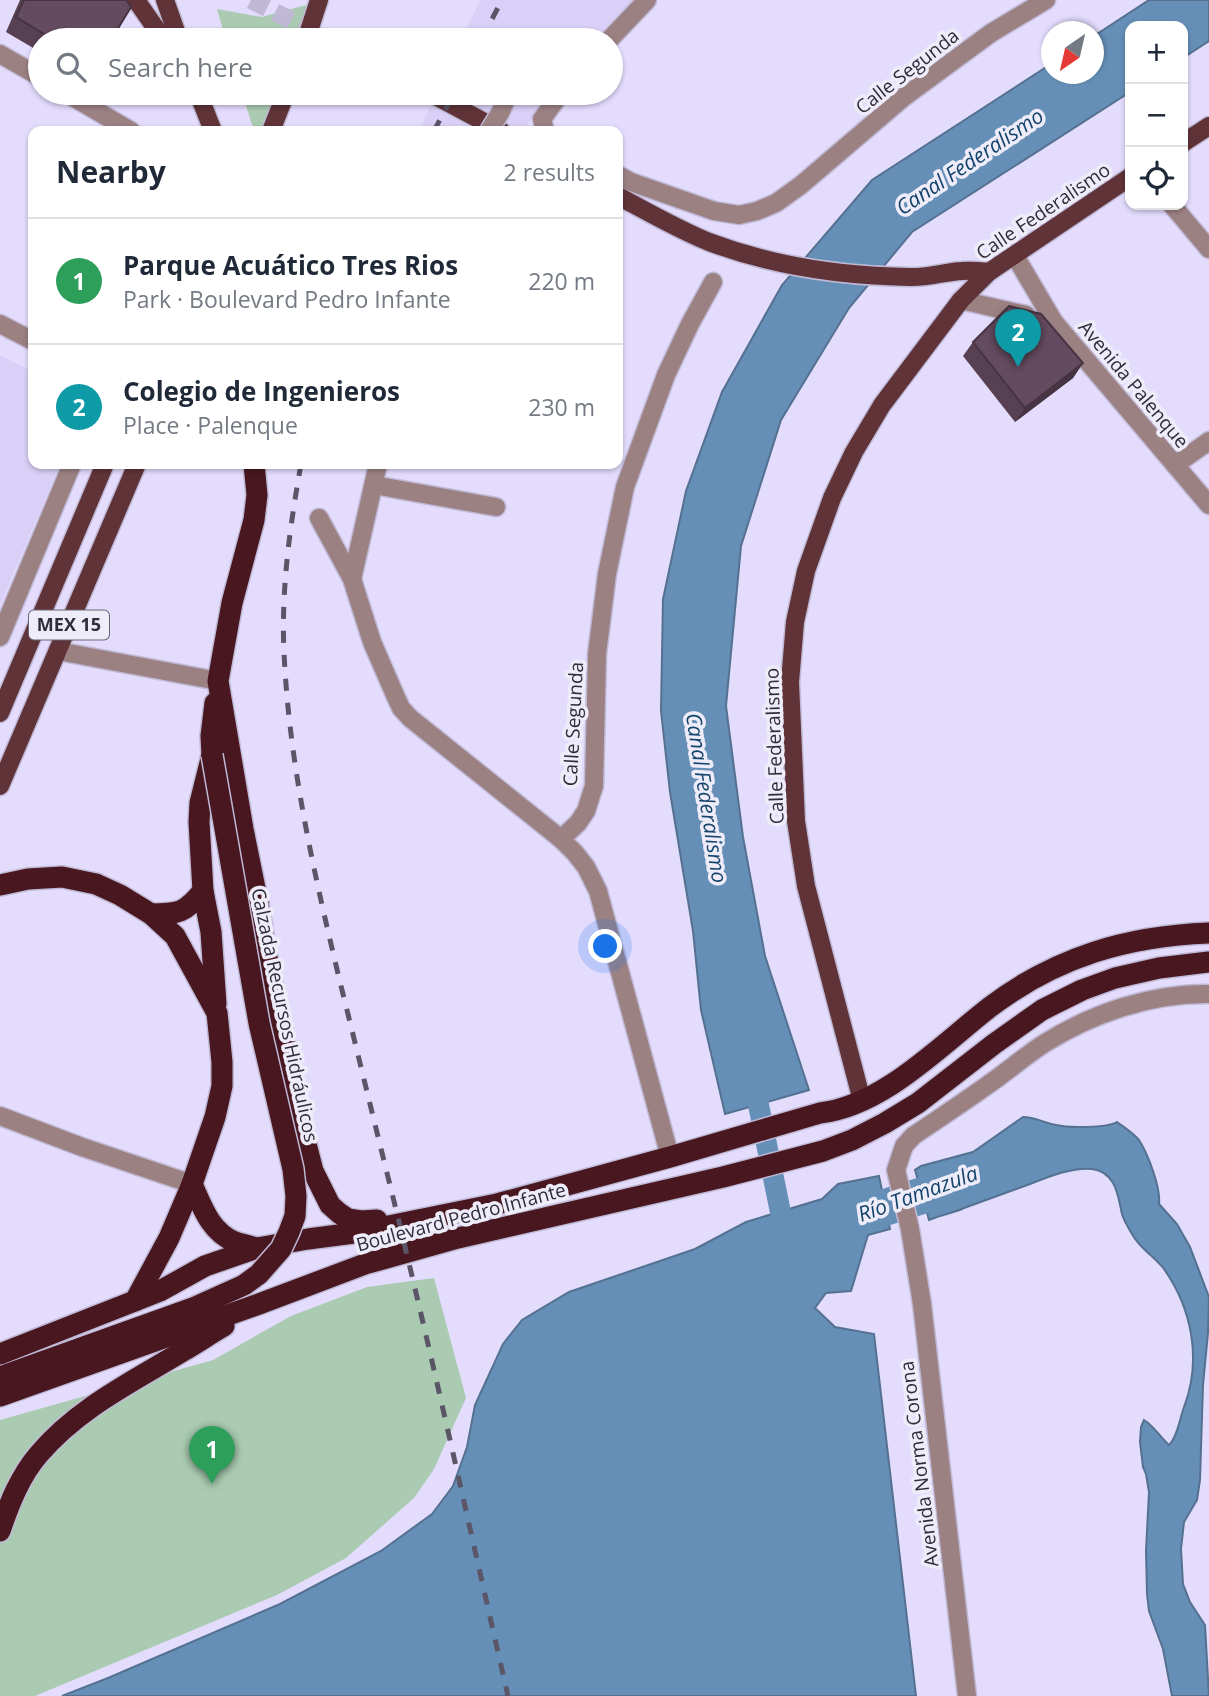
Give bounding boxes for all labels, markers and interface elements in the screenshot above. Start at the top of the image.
north arrow [1041,21,1104,84]
map controls [1125,21,1188,210]
button: + [1125,21,1188,84]
street label: Calle Segunda [850,22,964,120]
search box [28,28,623,105]
icon: search [52,48,90,86]
text: Search here [108,49,253,85]
button: − [1125,84,1188,147]
water label: Canal Federalismo [890,101,1049,221]
button: locate [1125,147,1188,210]
text: Nearby [56,151,166,192]
text: 2 results [504,156,595,188]
street label: Calle Federalismo [971,156,1115,266]
text: Parque Acuático Tres Rios [123,247,458,283]
text: 1 [72,265,86,297]
text: 220 m [528,265,595,297]
text: Park · Boulevard Pedro Infante [123,283,451,315]
pin: 2 [995,309,1041,367]
street label: Avenida Palenque [1073,315,1195,453]
text: Colegio de Ingenieros [123,373,400,409]
text: 2 [72,391,86,423]
text: 230 m [528,391,595,423]
text: Place · Palenque [123,409,298,441]
road number: MEX 15 [29,610,109,640]
street label: Calle Segunda [557,661,589,787]
street label: Calle Federalismo [758,667,790,825]
water label: Canal Federalismo [680,711,734,885]
street label: Calzada Recursos Hidráulicos [245,886,325,1144]
your location [588,929,622,963]
water label: Río Tamazula [854,1158,982,1228]
street label: Boulevard Pedro Infante [353,1176,569,1258]
street label: Avenida Norma Corona [893,1360,945,1568]
pin: 1 [189,1426,235,1484]

